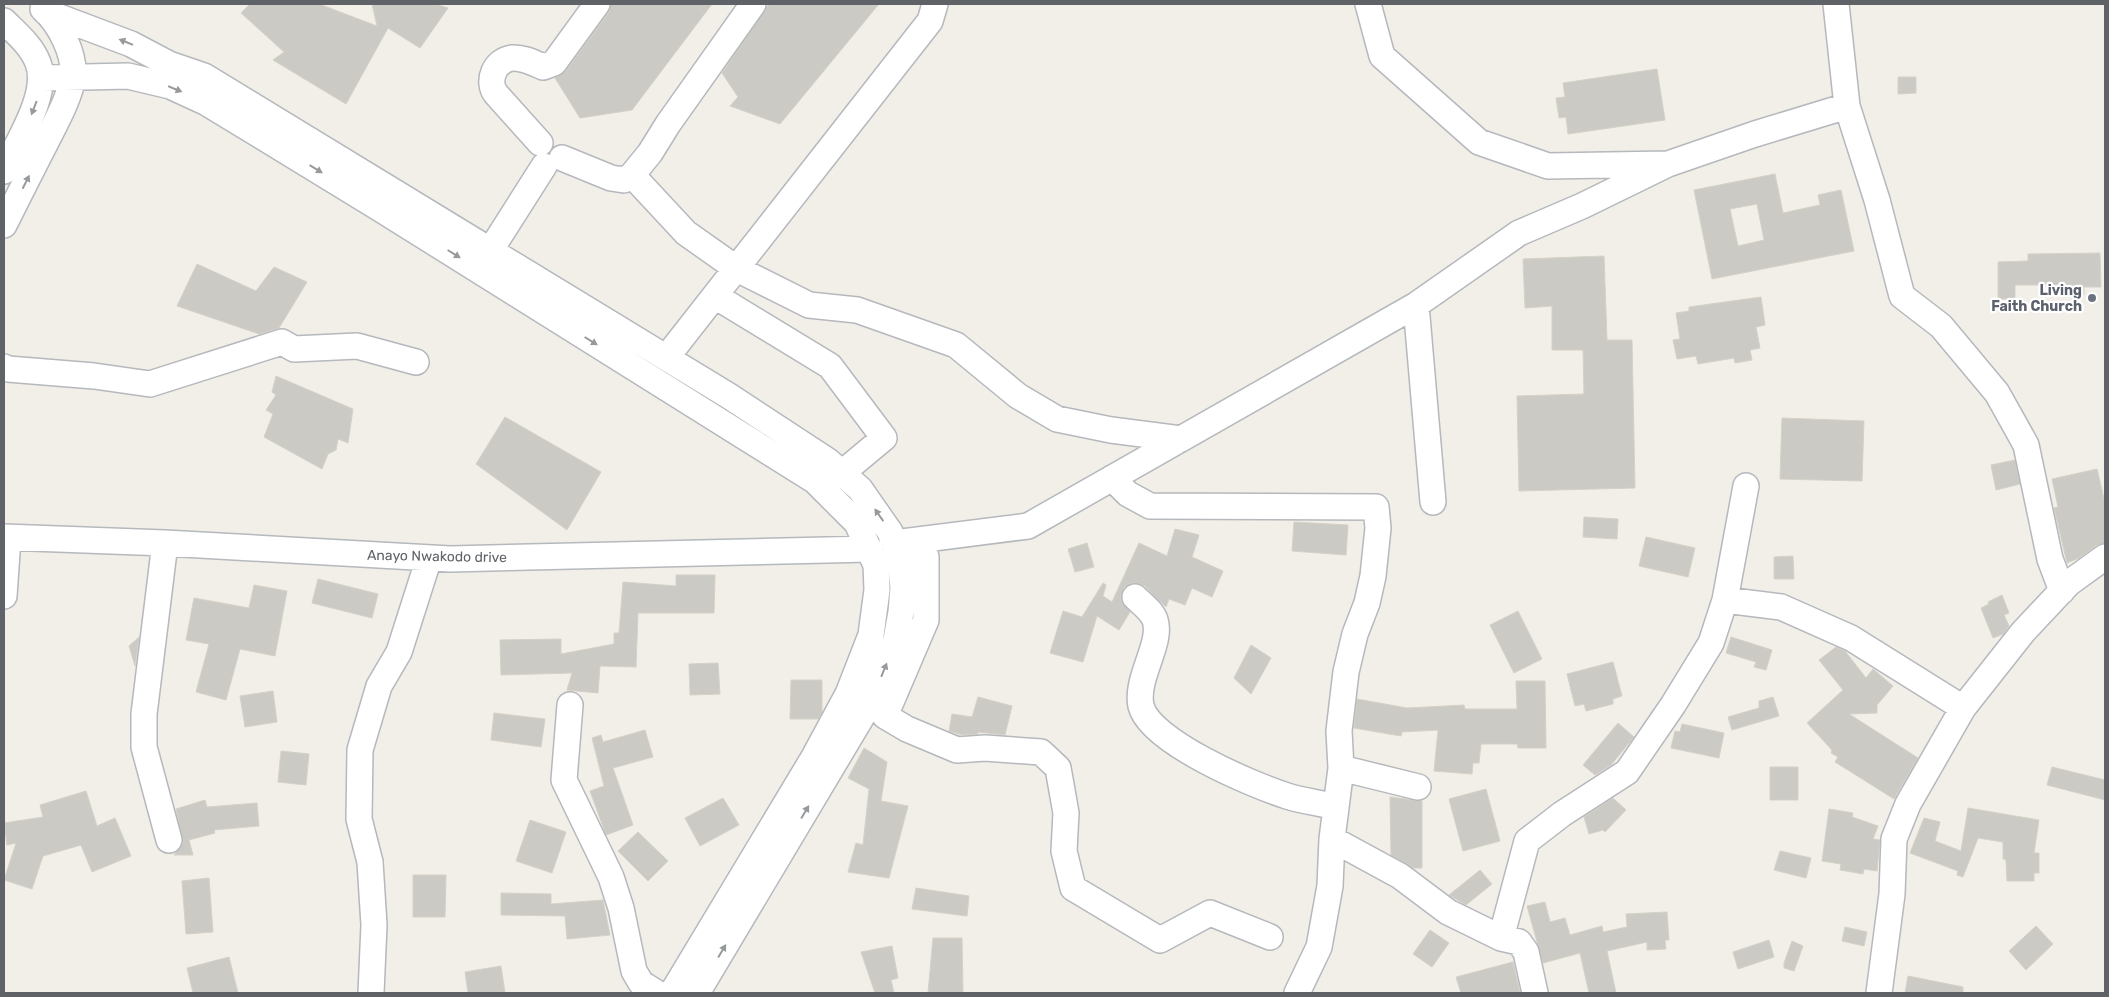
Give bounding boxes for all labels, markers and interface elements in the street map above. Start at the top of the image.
one-way arrow [118,38,133,45]
one-way arrow [168,85,182,93]
one-way arrow [29,101,37,115]
one-way arrow [309,164,322,173]
one-way arrow [22,175,30,189]
one-way arrow [447,250,460,259]
place label: Living Faith Church [1991,282,2082,315]
marker: Living Faith Church [2086,292,2098,304]
one-way arrow [585,336,598,345]
one-way arrow [874,509,884,522]
street label: Anayo Nwakodo drive [367,547,507,566]
one-way arrow [880,663,888,677]
one-way arrow [801,805,810,818]
one-way arrow [718,945,727,958]

